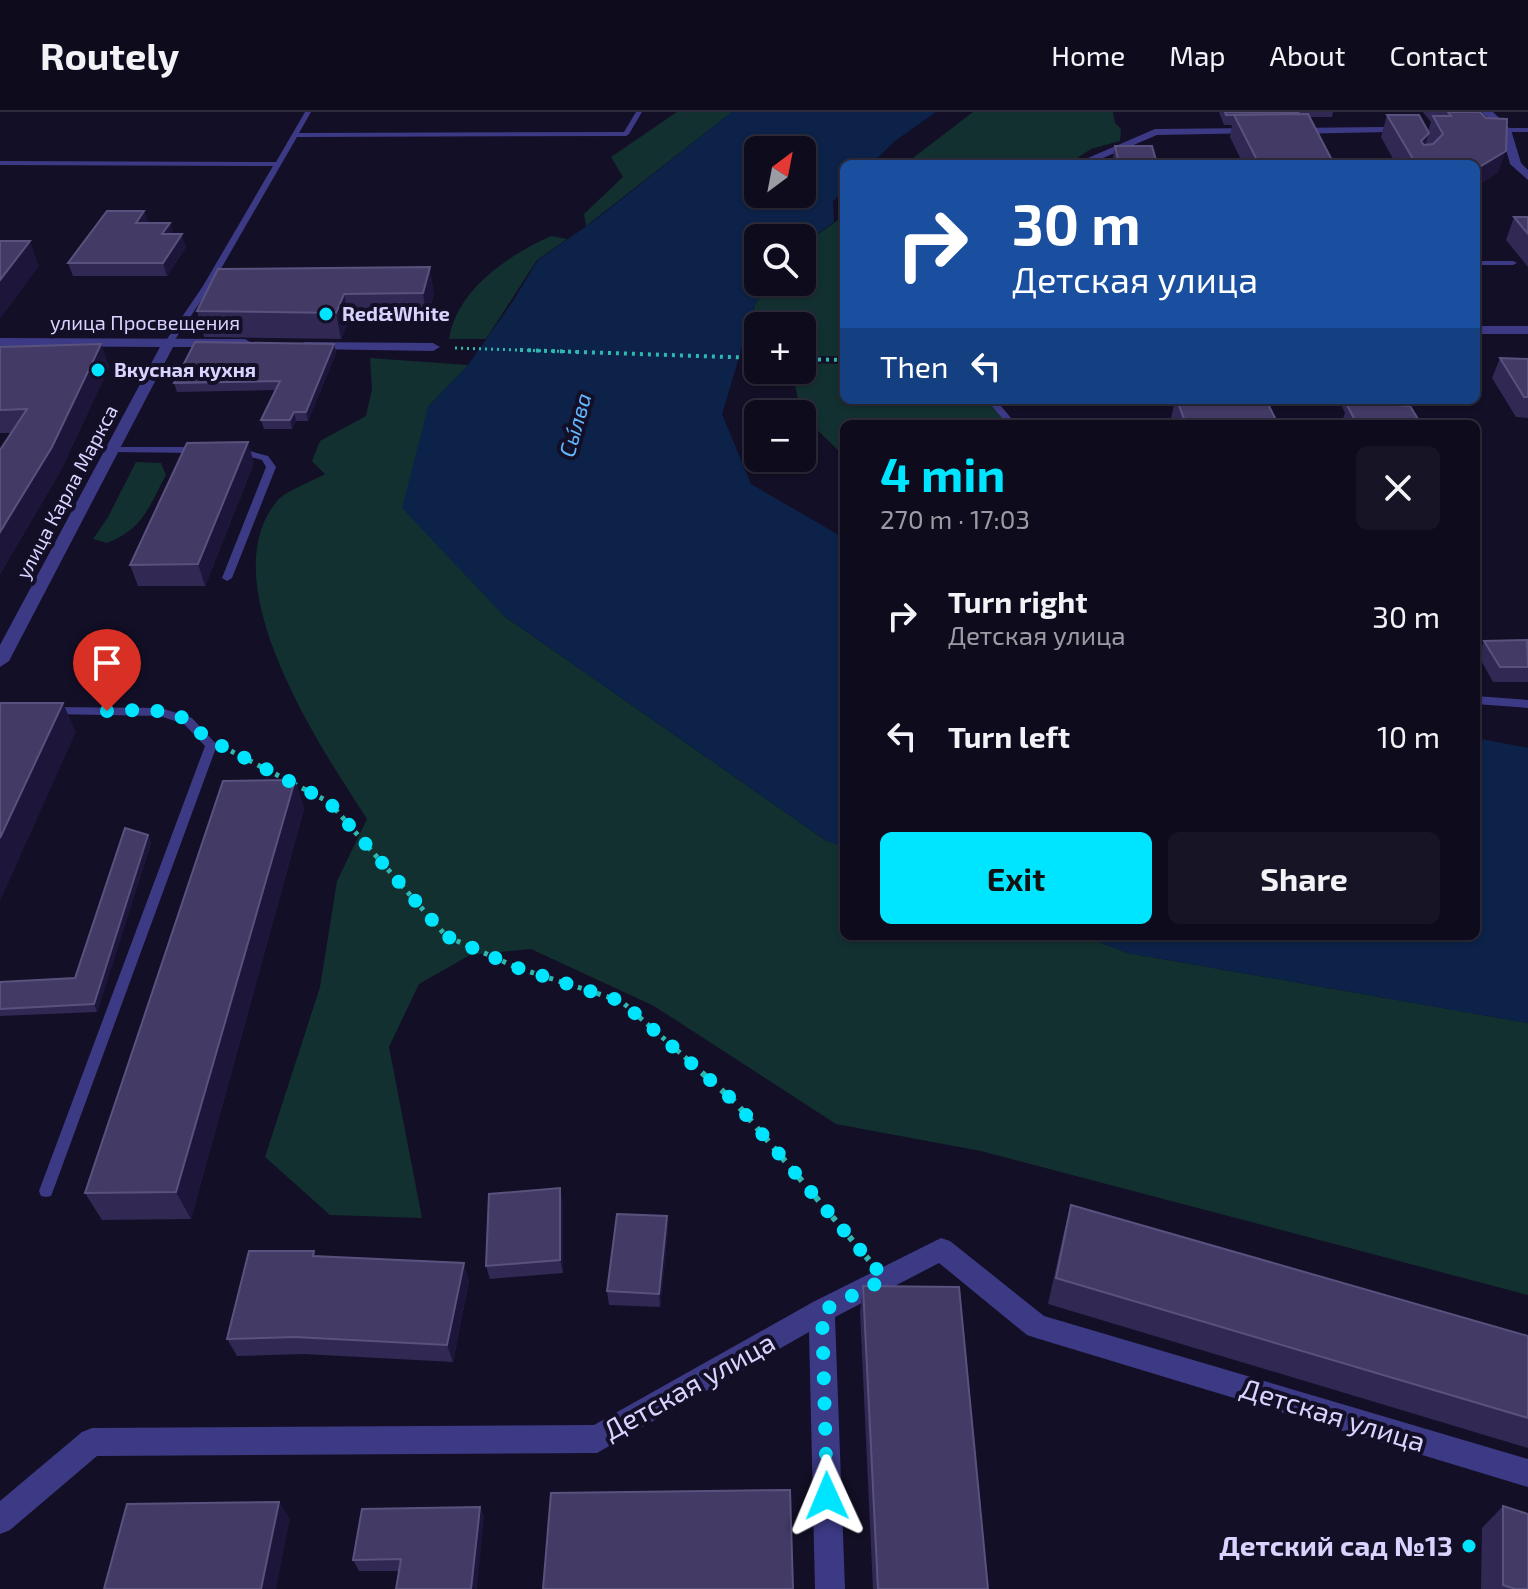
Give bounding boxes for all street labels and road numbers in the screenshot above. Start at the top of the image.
street label: улица Просвещения [50,310,240,335]
street label: улица Карла Маркса [10,400,123,583]
street label: Детская улица [597,1324,780,1446]
street label: Детская улица [1237,1370,1430,1458]

